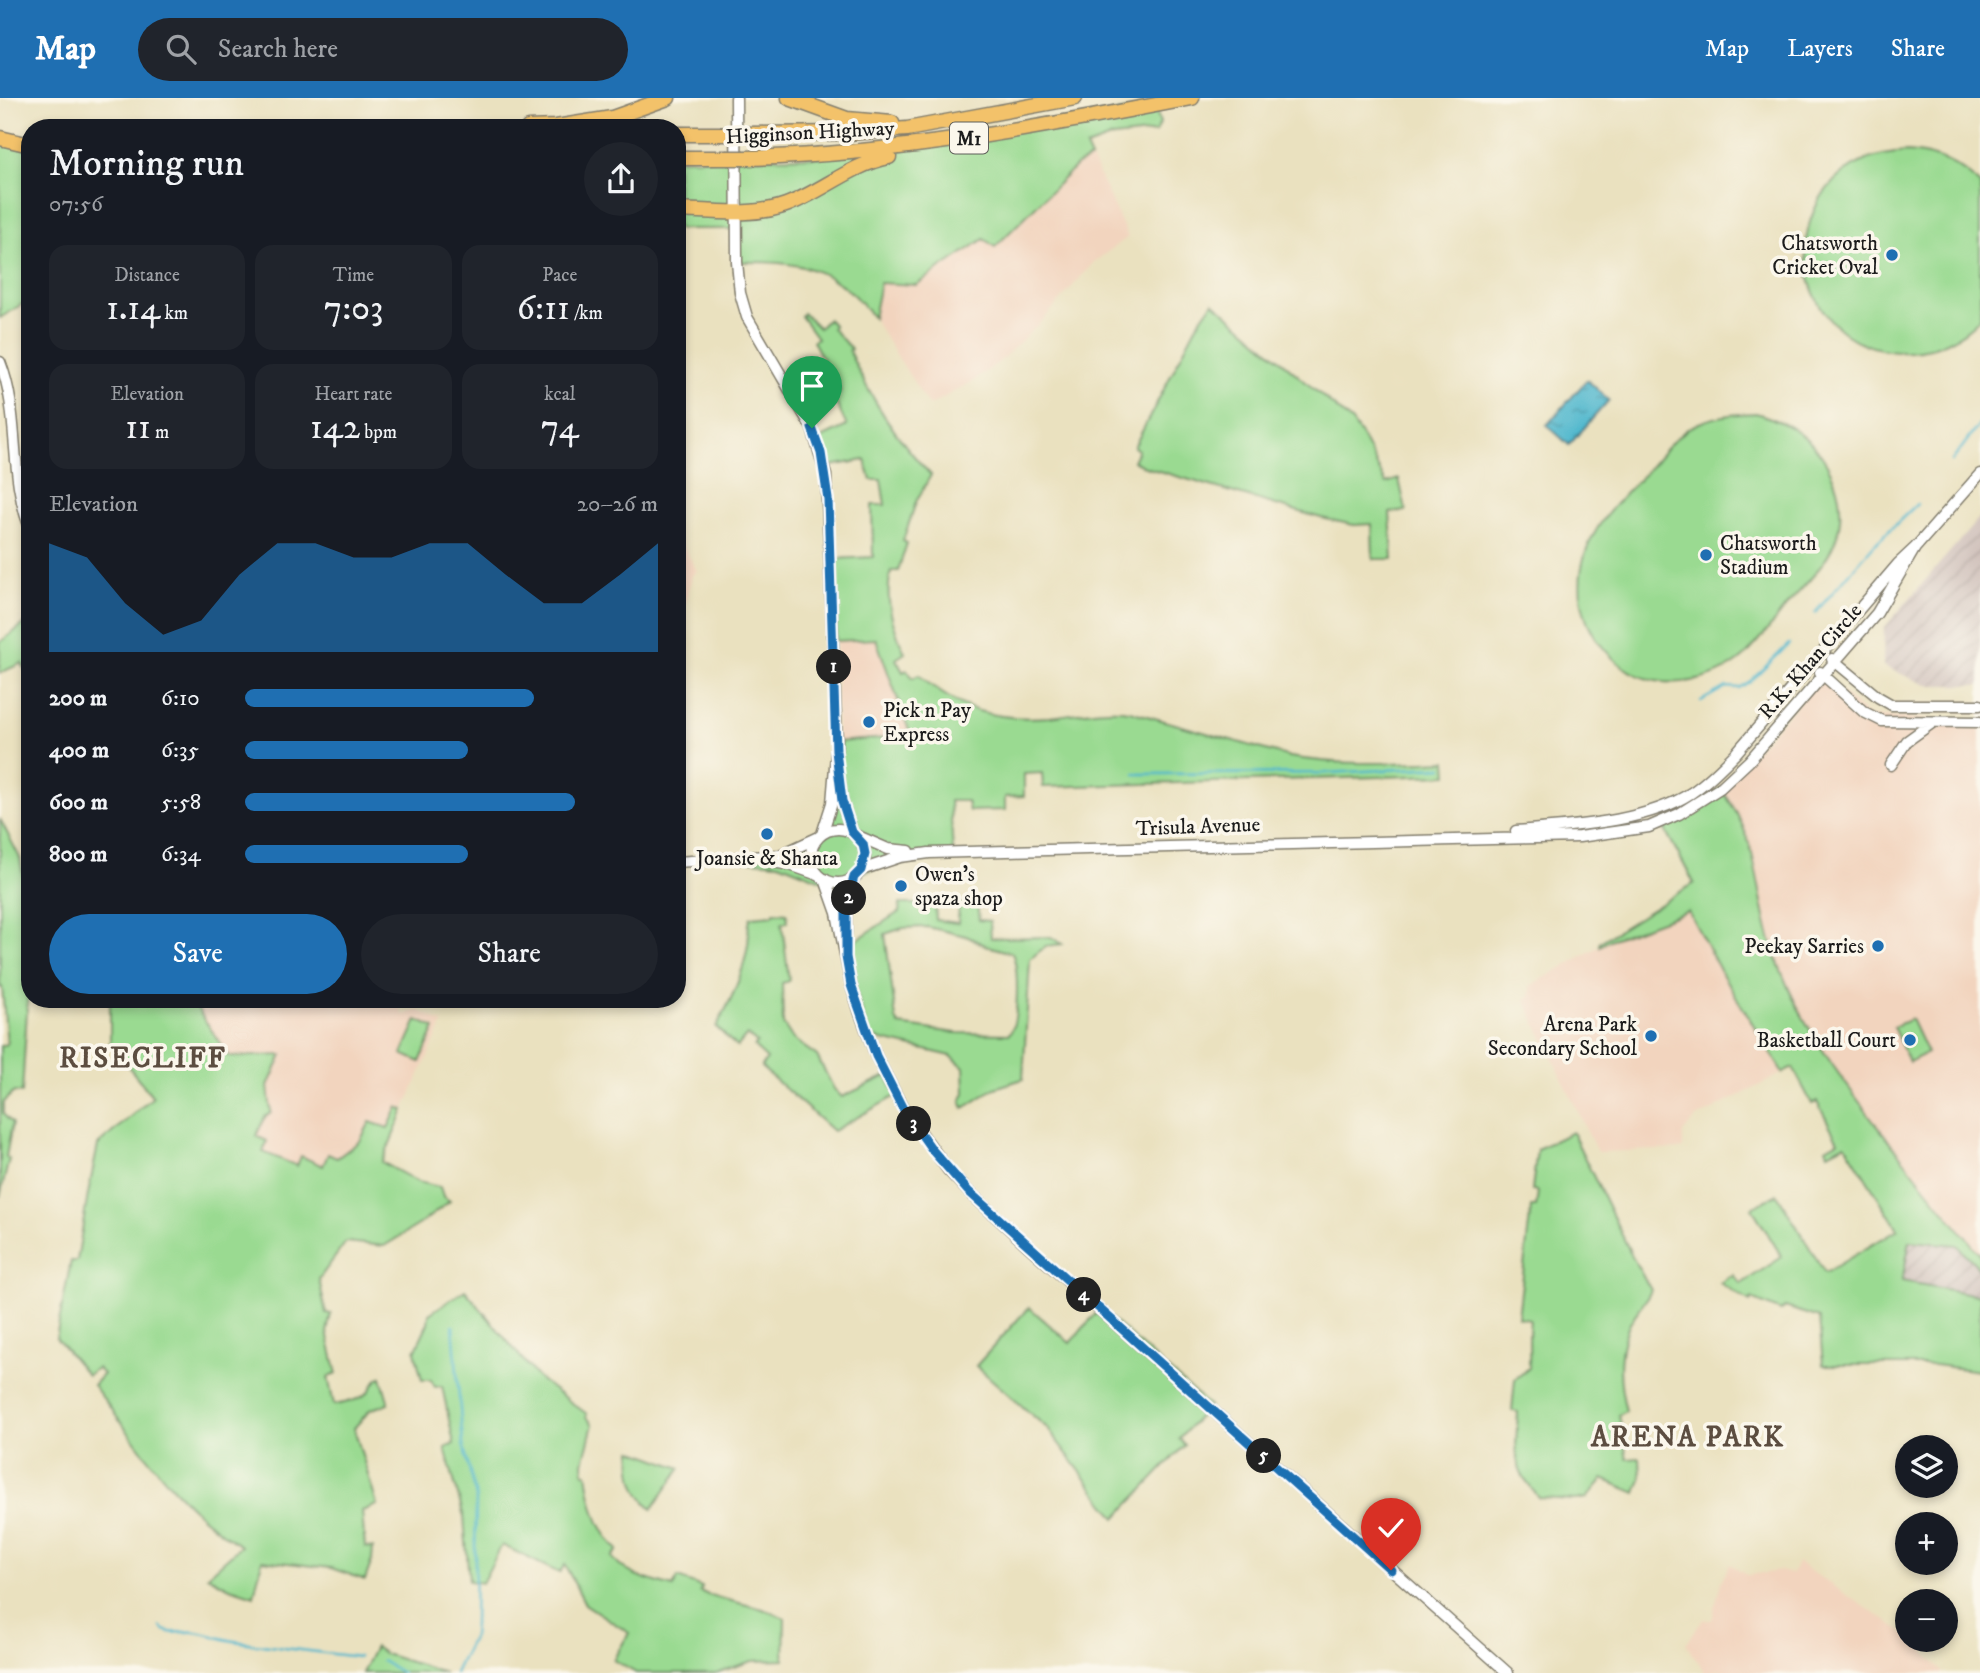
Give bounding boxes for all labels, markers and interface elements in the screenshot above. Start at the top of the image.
search box [138,18,628,81]
text: Map [35,29,96,70]
icon: search [162,30,200,68]
text: Search here [218,33,338,66]
text: Map [1705,34,1749,64]
text: Layers [1787,34,1853,64]
text: Share [1891,34,1945,64]
street label: Higginson Highway [725,116,896,150]
road number: M1 [950,122,988,154]
text: Morning run [49,140,244,188]
button: share [584,142,658,216]
text: 07:56 [49,190,103,219]
place label: Chatsworth Cricket Oval [1772,231,1879,281]
marker: Chatsworth Cricket Oval [1884,247,1900,263]
text: Distance [114,264,180,287]
text: Time [333,264,374,287]
text: Pace [542,264,577,287]
text: 1.14 [106,287,160,331]
text: 7:03 [324,287,383,331]
text: 6:11 [517,287,570,331]
text: km [160,302,188,325]
text: /km [570,302,603,325]
pin [782,356,842,428]
icon: arrive [793,367,831,405]
text: Elevation [110,383,184,406]
text: Heart rate [315,383,392,406]
text: kcal [544,383,575,406]
text: 11 [125,406,151,450]
text: 142 [310,406,360,450]
text: 74 [541,406,579,450]
text: m [151,421,169,444]
text: bpm [360,421,397,444]
text: Elevation [49,490,138,519]
text: 20–26 m [577,490,658,519]
place label: Chatsworth Stadium [1720,531,1817,581]
marker: Chatsworth Stadium [1698,547,1714,563]
street label: R.K. Khan Circle [1754,598,1868,725]
pin: 1 [816,650,852,684]
text: 1 [830,655,837,678]
text: 200 m [49,684,107,713]
text: 6:10 [161,684,200,713]
place label: Pick n Pay Express [883,698,972,748]
marker: Pick n Pay Express [861,714,877,730]
text: 400 m [49,736,109,765]
text: 6:35 [161,736,199,765]
text: 600 m [49,788,108,817]
text: 5:58 [161,788,201,817]
street label: Trisula Avenue [1135,812,1261,842]
marker: Joansie & Shanta [759,826,775,842]
text: 800 m [49,840,107,869]
text: 6:34 [161,840,201,869]
place label: Joansie & Shanta [694,846,838,872]
place label: Owen's spaza shop [915,862,1003,912]
marker: Owen's spaza shop [893,878,909,894]
pin: 2 [832,880,866,916]
text: 2 [844,886,853,909]
button: Save [49,914,347,994]
button: Share [361,914,658,994]
place label: Peekay Sarries [1744,934,1864,960]
marker: Peekay Sarries [1870,938,1886,954]
place label: Arena Park Secondary School [1488,1012,1638,1062]
marker: Arena Park Secondary School [1643,1028,1659,1044]
place label: Basketball Court [1756,1028,1896,1054]
marker: Basketball Court [1902,1032,1918,1048]
district label: RISECLIFF [59,1041,227,1076]
pin: 3 [897,1107,932,1142]
text: 3 [910,1112,917,1135]
pin: 4 [1066,1278,1102,1312]
text: 4 [1078,1283,1089,1306]
district label: ARENA PARK [1590,1420,1785,1455]
map controls [1895,1435,1958,1652]
button: layers [1895,1435,1958,1498]
pin: 5 [1246,1438,1282,1474]
text: 5 [1259,1444,1268,1467]
pin [1361,1498,1421,1570]
icon: check [1372,1509,1410,1547]
button: + [1895,1512,1958,1575]
button: − [1895,1589,1958,1652]

